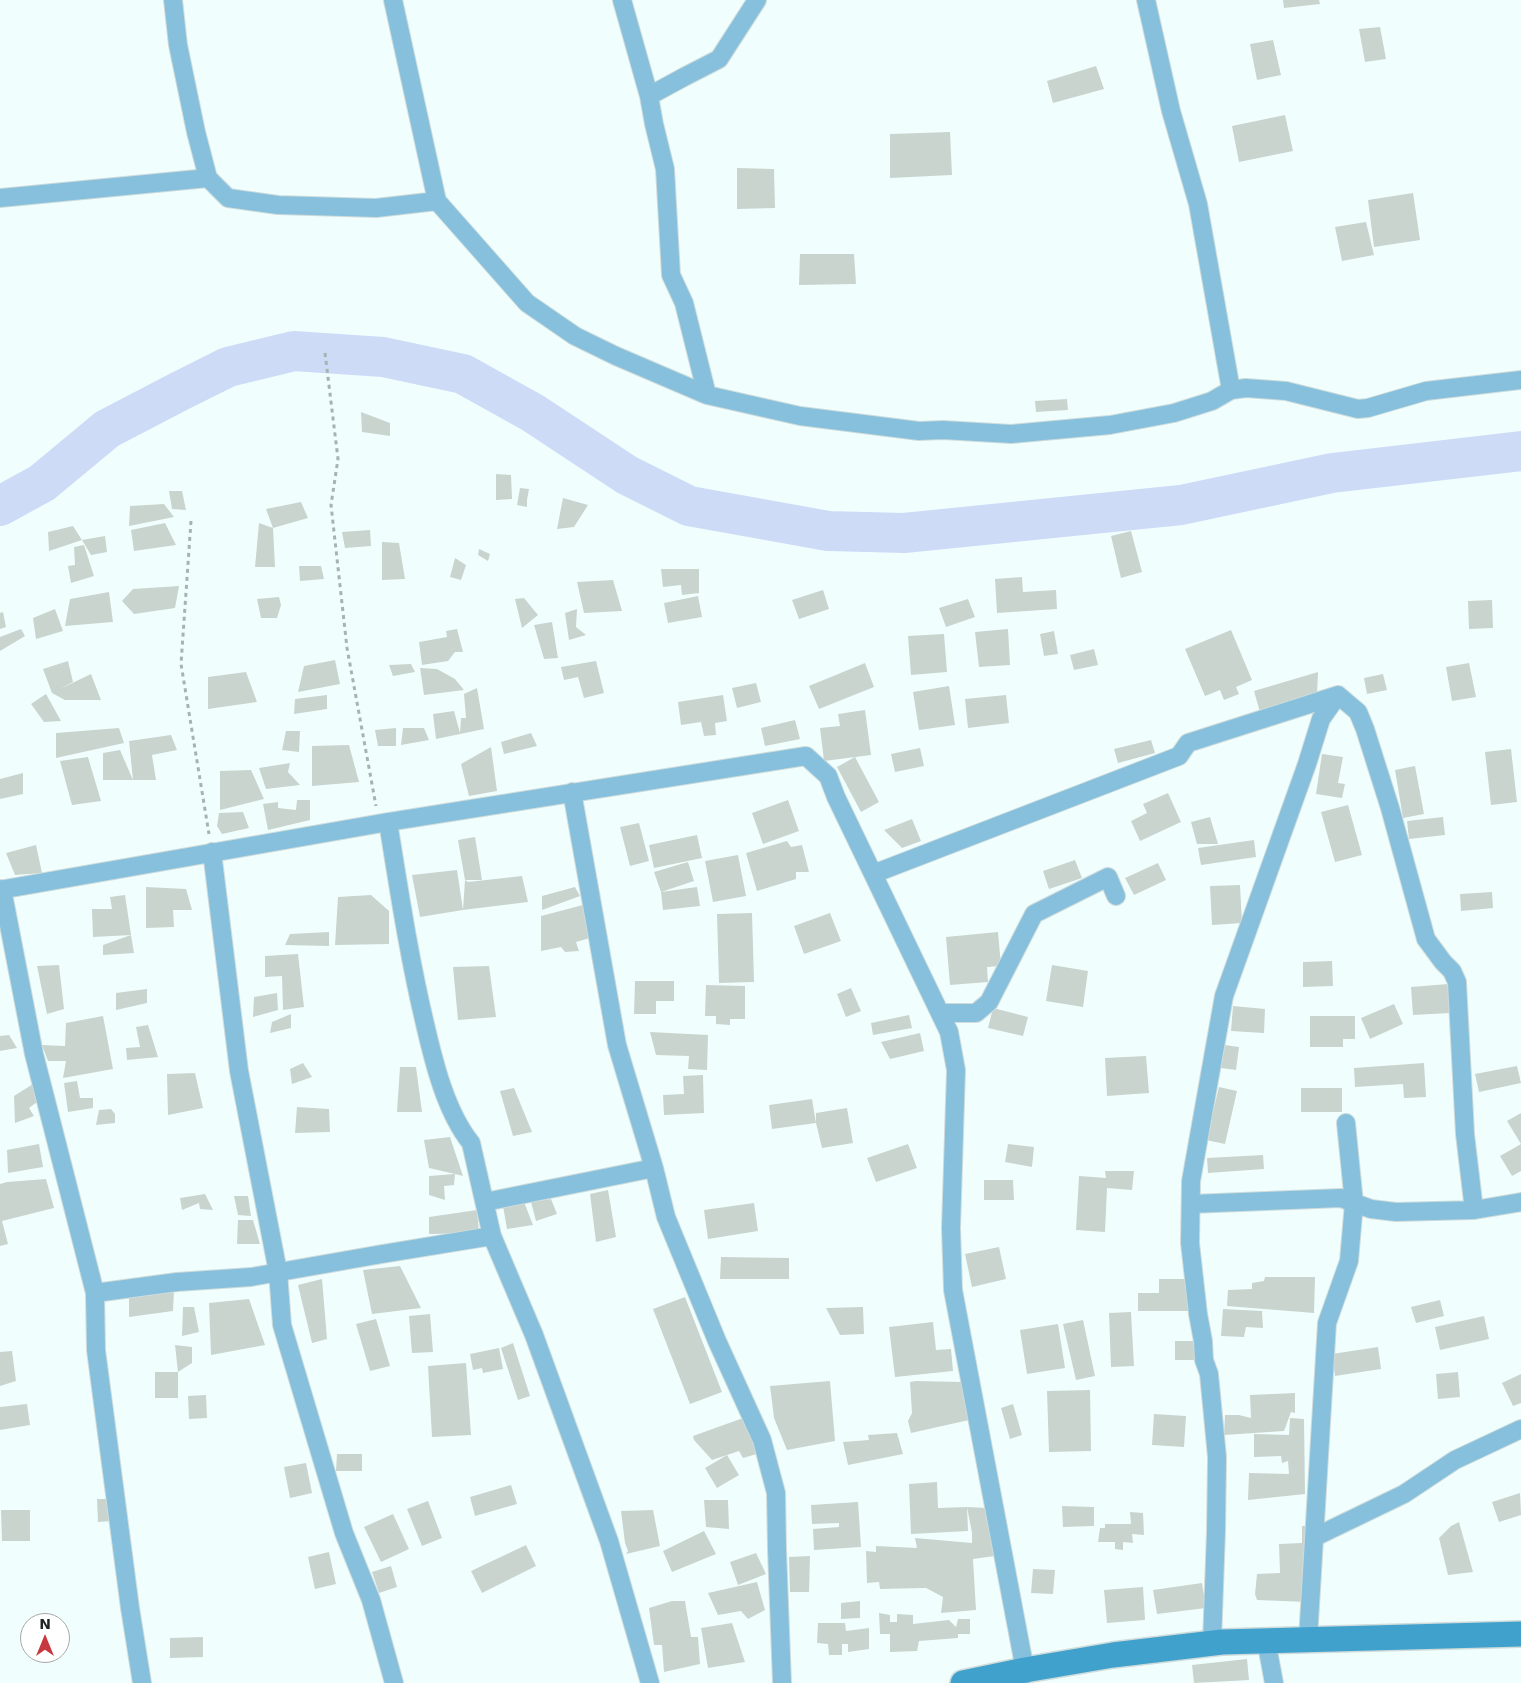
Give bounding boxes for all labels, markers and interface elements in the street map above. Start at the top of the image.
north arrow [20,1613,70,1663]
text: N [39,1616,51,1632]

